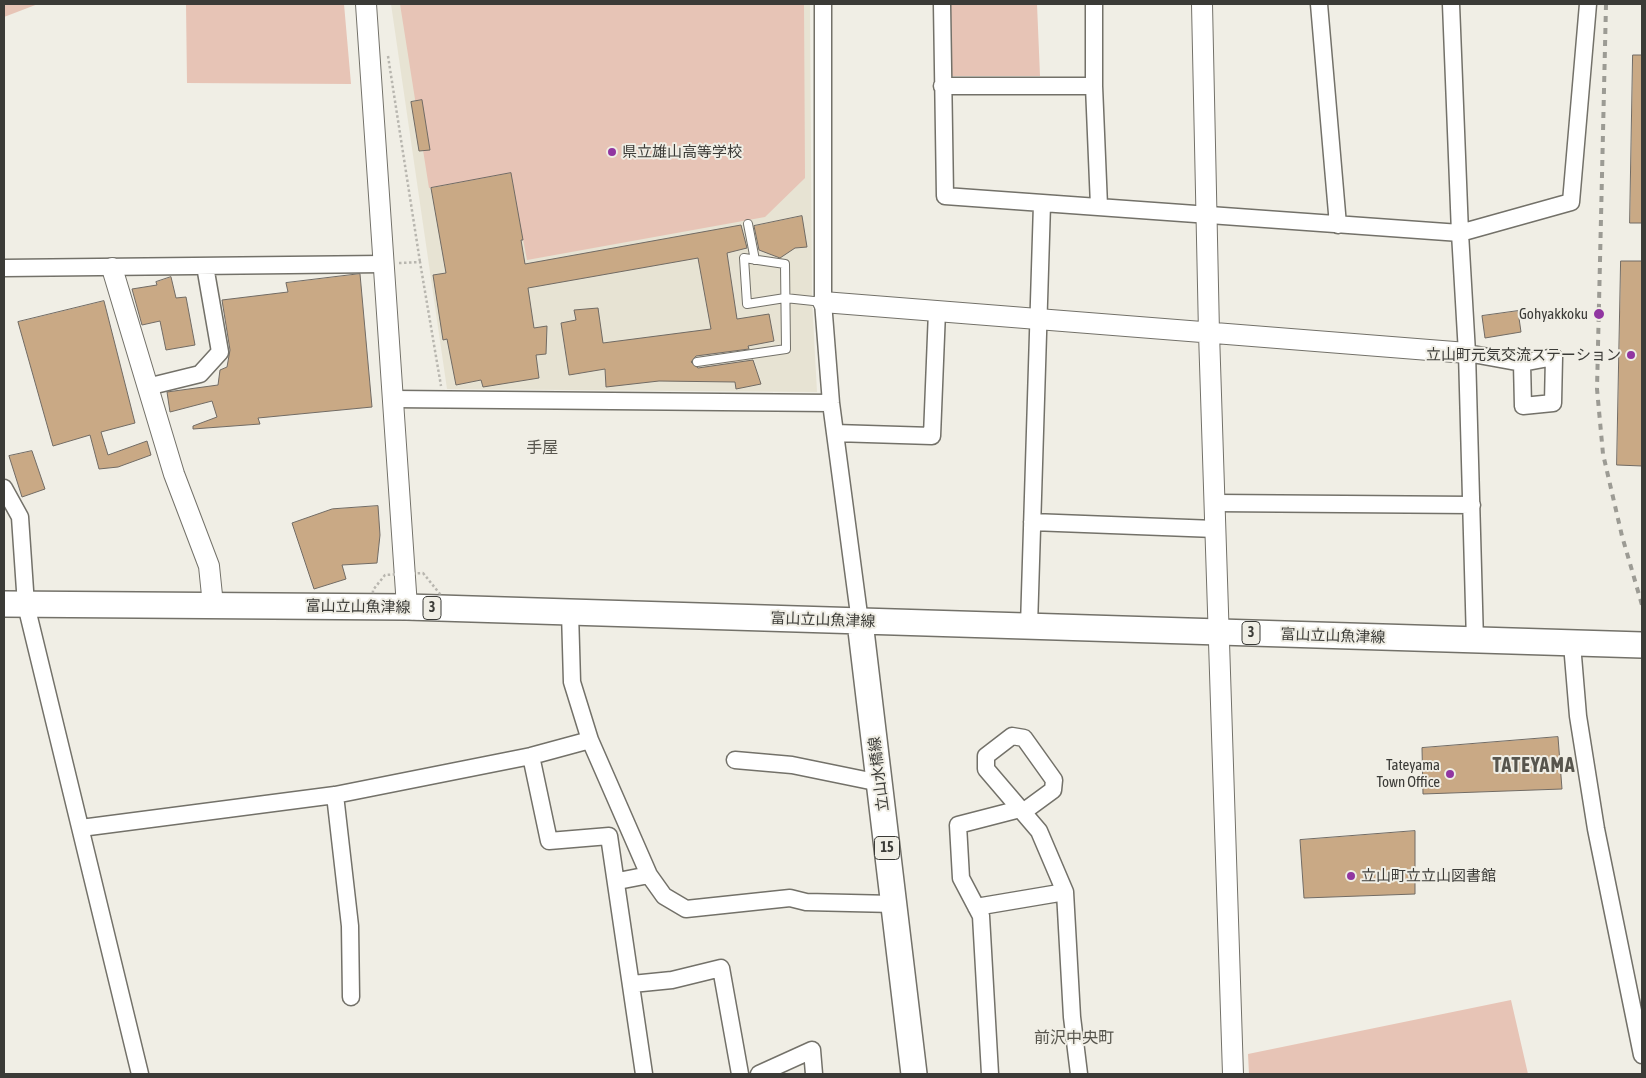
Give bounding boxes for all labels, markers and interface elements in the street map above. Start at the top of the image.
place label: 県立雄山高等学校 [622,143,742,161]
marker: 県立雄山高等学校 [606,146,618,158]
place label: Gohyakkoku [1519,305,1588,323]
marker: Gohyakkoku [1592,307,1606,321]
place label: 立山町元気交流ステーション [1426,346,1621,364]
marker: 立山町元気交流ステーション [1625,349,1637,361]
district label: 手屋 [526,438,558,458]
road number: 3 [423,596,441,620]
street label: 富山立山魚津線 [305,597,411,617]
street label: 富山立山魚津線 [770,609,876,631]
road number: 3 [1242,622,1260,644]
street label: 富山立山魚津線 [1280,625,1386,647]
street label: 立山水橋線 [865,736,893,812]
district label: TATEYAMA [1491,754,1577,778]
place label: Tateyama Town Office [1376,756,1440,791]
marker: Tateyama Town Office [1444,768,1456,780]
road number: 15 [874,836,900,860]
place label: 立山町立立山図書館 [1361,867,1496,885]
marker: 立山町立立山図書館 [1345,870,1357,882]
district label: 前沢中央町 [1034,1028,1114,1048]

